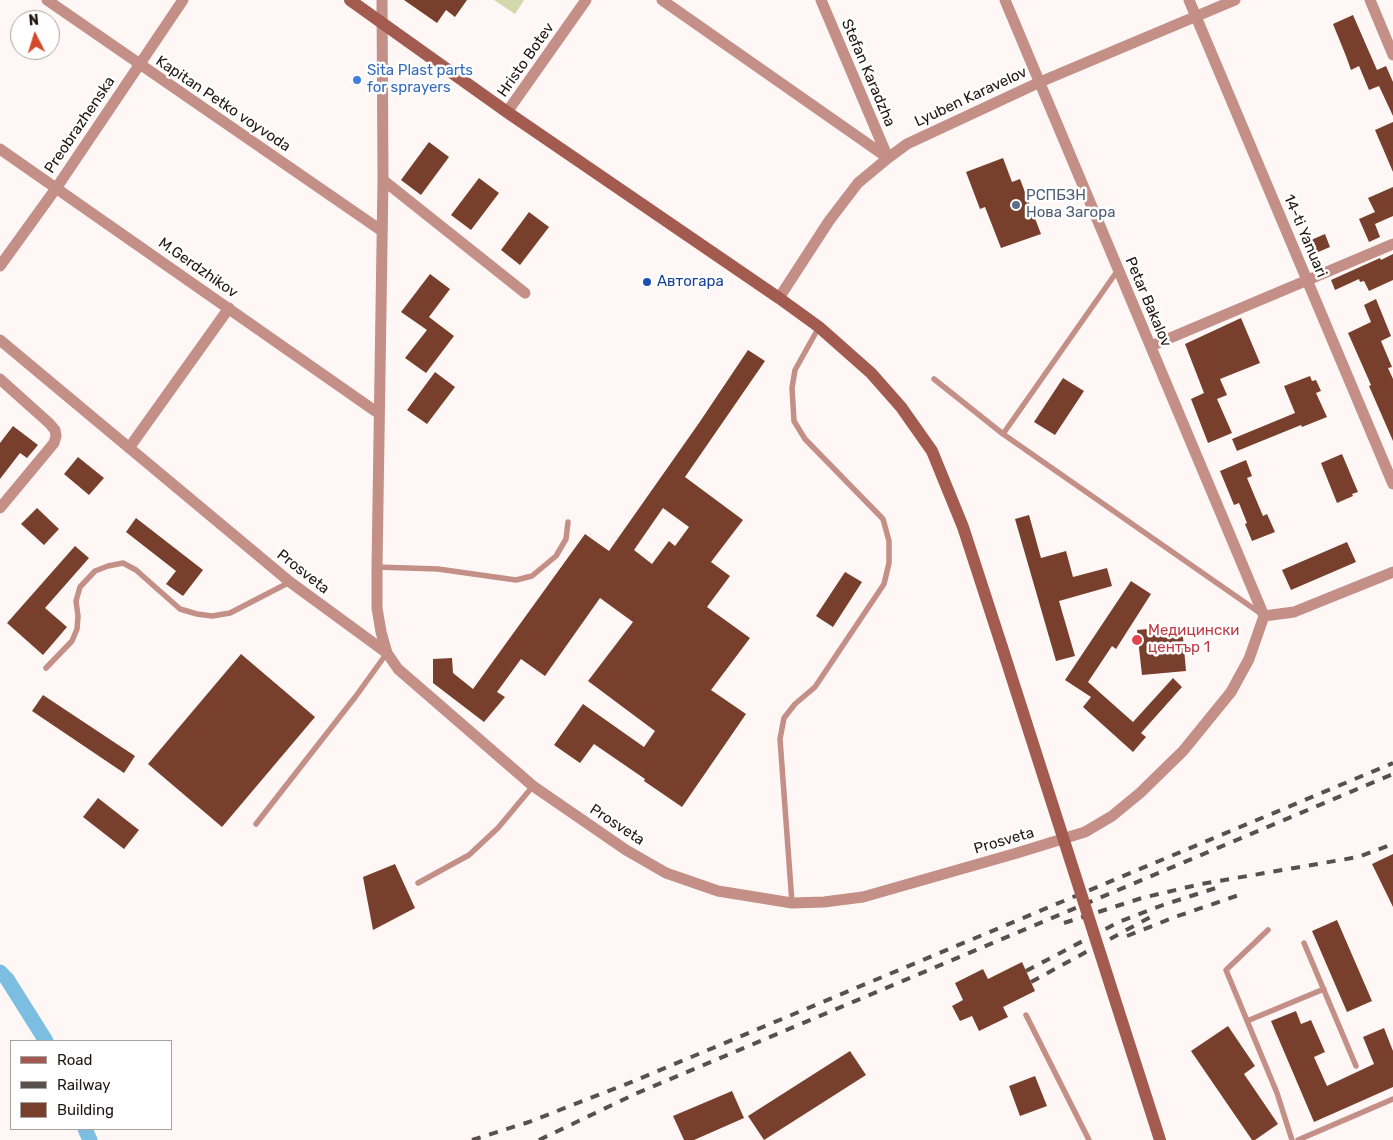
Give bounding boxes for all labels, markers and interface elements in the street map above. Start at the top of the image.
north arrow [10,10,60,60]
text: N [28,12,39,29]
street label: Stefan Karadzha [837,16,899,130]
street label: Hristo Botev [494,19,558,101]
street label: Kapitan Petko voyvoda [152,52,294,156]
place label: Sita Plast parts for sprayers [367,62,473,97]
street label: Lyuben Karavelov [912,63,1030,131]
street label: Preobrazhenska [41,73,119,177]
marker: Sita Plast parts for sprayers [351,74,363,86]
place label: РСПБЗН Нова Загора [1026,187,1115,222]
street label: 14-ti Yanuari [1279,192,1331,280]
marker: РСПБЗН Нова Загора [1010,199,1022,211]
street label: M.Gerdzhikov [155,234,241,302]
street label: Petar Bakalov [1121,254,1175,350]
place label: Автогара [657,273,724,291]
marker: Автогара [641,276,653,288]
street label: Prosveta [273,546,333,598]
place label: Медицински център 1 [1148,622,1239,657]
marker: Медицински център 1 [1130,633,1144,647]
street label: Prosveta [586,801,648,849]
street label: Prosveta [972,824,1036,858]
legend [10,1040,172,1130]
text: Road [57,1051,93,1069]
text: Railway [57,1076,111,1094]
text: Building [57,1101,114,1119]

